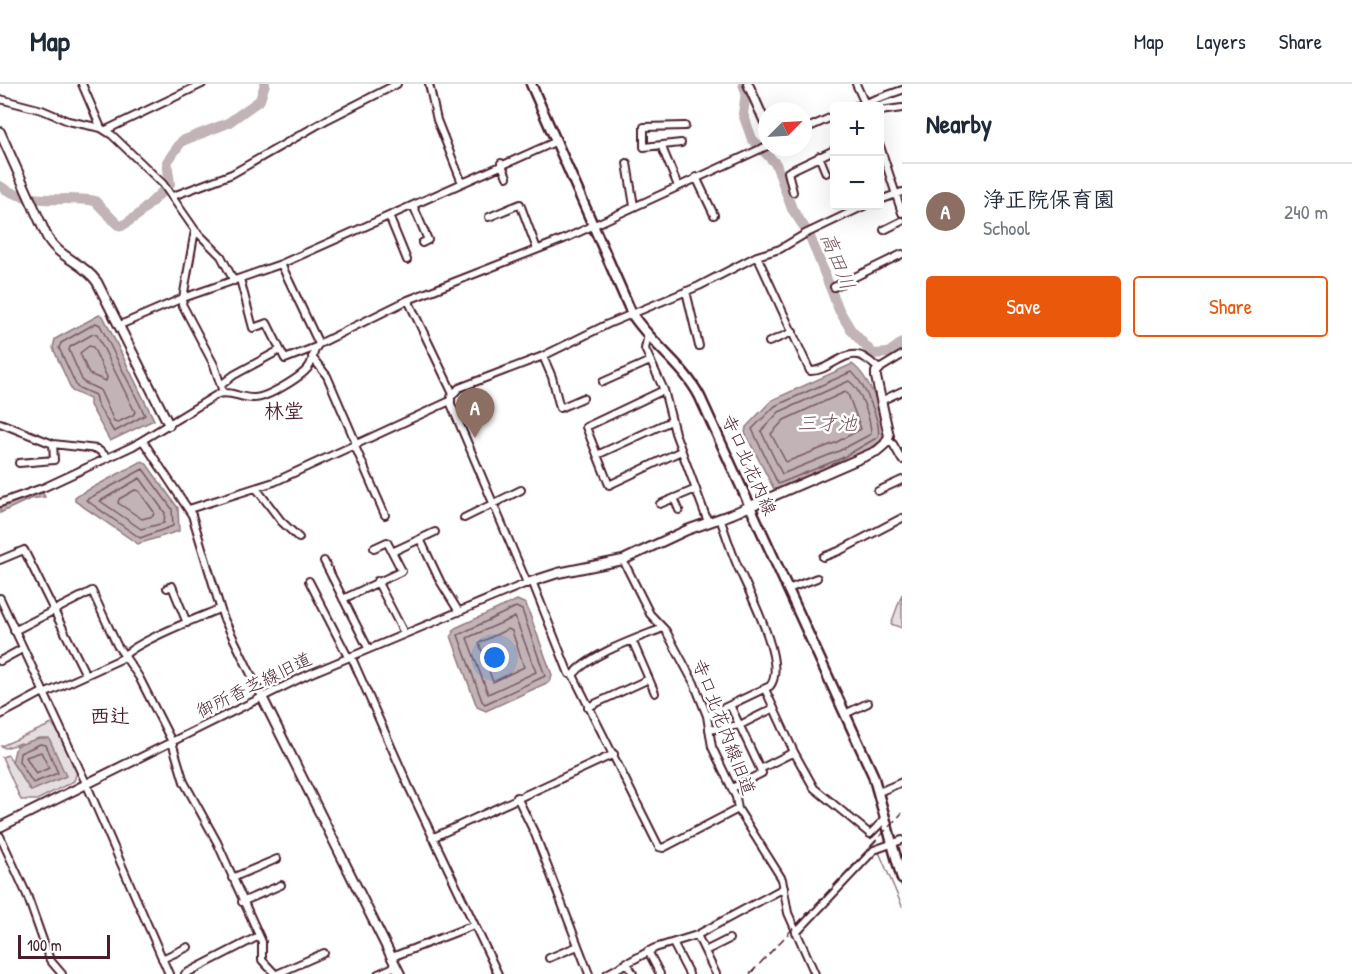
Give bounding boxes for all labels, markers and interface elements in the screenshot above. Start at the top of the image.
text: Map [30,22,70,60]
text: Map [1134,27,1163,56]
text: Layers [1196,27,1246,56]
text: Share [1279,27,1322,56]
north arrow [758,102,812,156]
map controls [830,102,884,210]
button: + [830,102,884,156]
text: Nearby [926,106,992,141]
button: − [830,156,884,210]
text: 浄正院保育園 [983,184,1115,214]
text: A [941,198,950,225]
text: 240 m [1284,198,1328,225]
text: School [983,214,1030,241]
water label: 高田川 [815,228,862,294]
button: Save [926,276,1121,337]
button: Share [1133,276,1328,337]
pin: A [456,388,494,438]
district label: 林堂 [264,397,304,424]
water label: 三才池 [797,409,858,436]
street label: 寺口北花内線 [716,410,783,519]
your location [480,643,509,672]
street label: 御所香芝線旧道 [192,646,316,723]
street label: 寺口北花内線旧道 [687,655,762,799]
district label: 西辻 [90,702,130,729]
scale bar [18,932,110,960]
text: 100 m [27,934,62,956]

